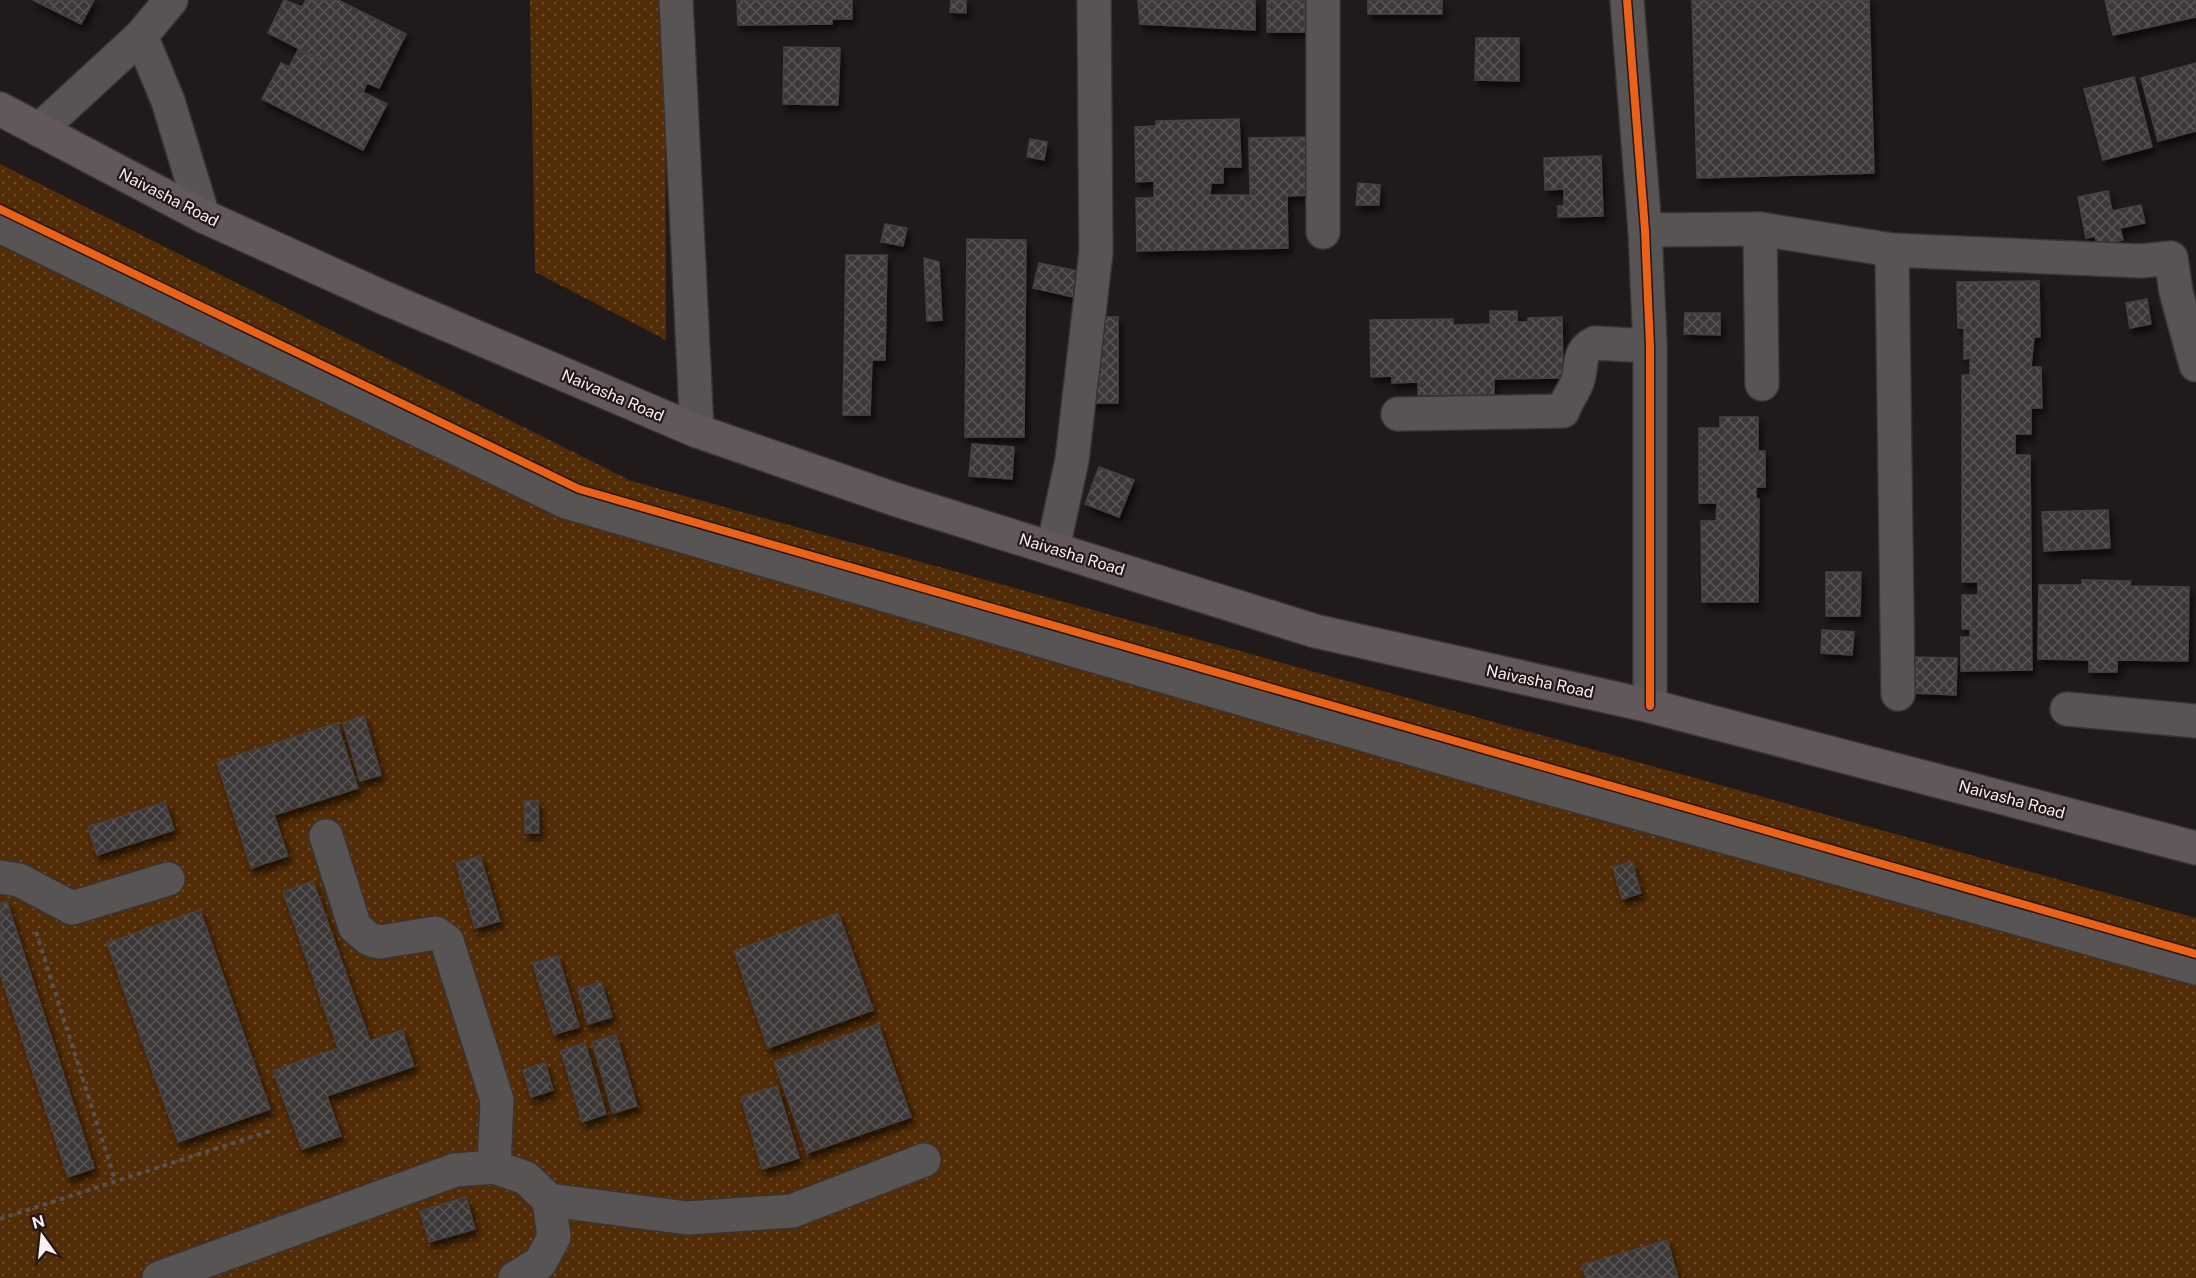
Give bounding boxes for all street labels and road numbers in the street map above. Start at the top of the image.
street label: Naivasha Road [116,164,222,231]
street label: Naivasha Road [559,365,667,426]
street label: Naivasha Road [1017,529,1127,580]
street label: Naivasha Road [1484,661,1595,702]
street label: Naivasha Road [1957,776,2067,823]

